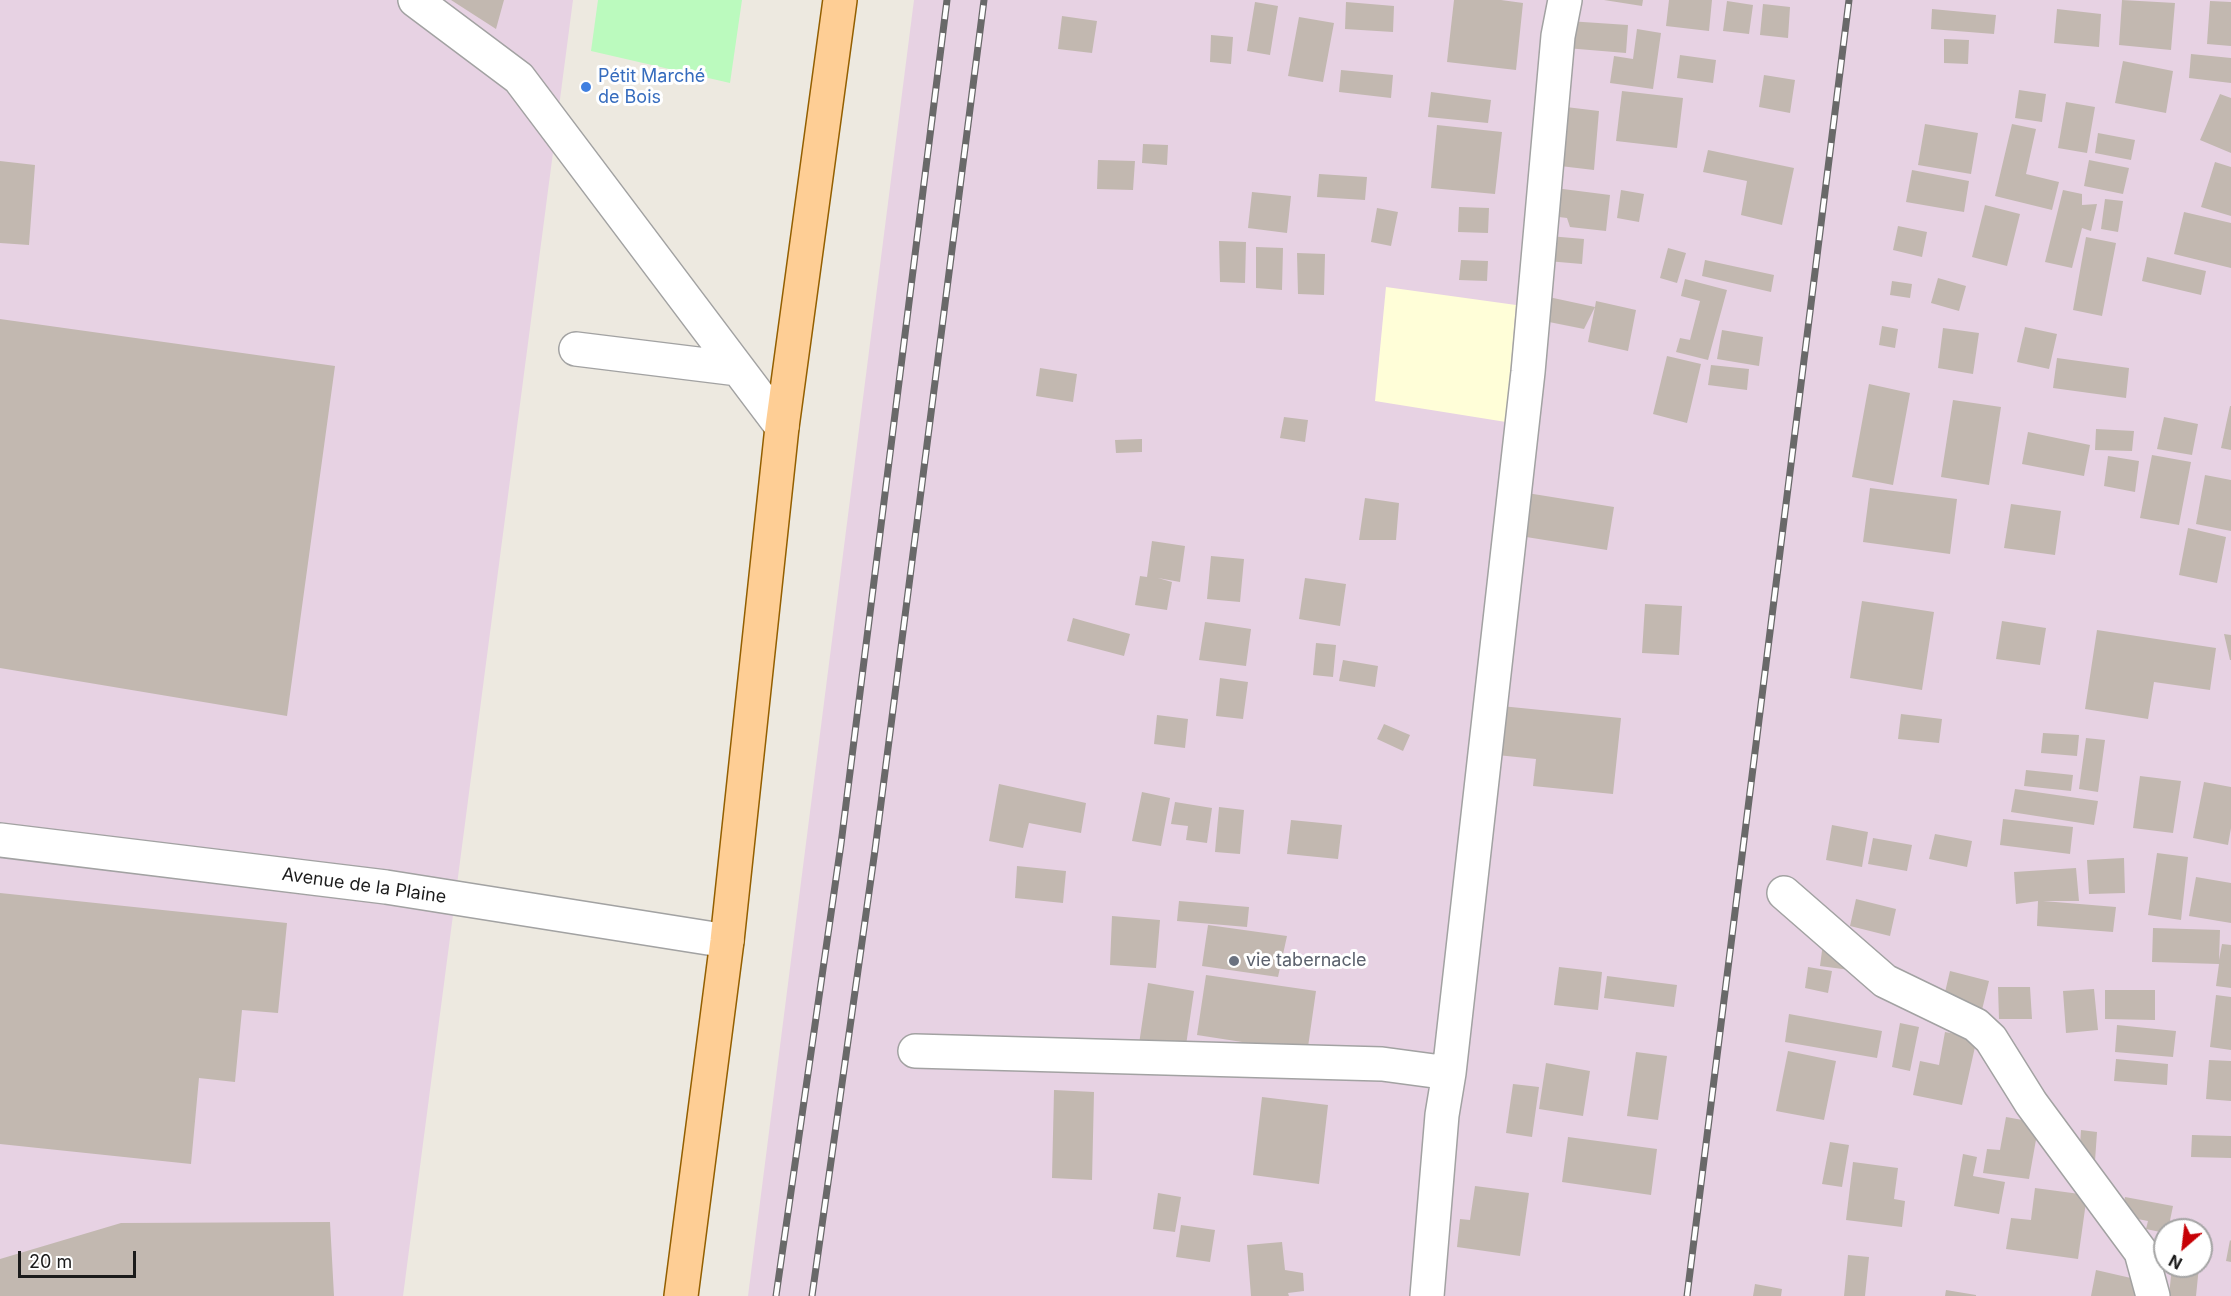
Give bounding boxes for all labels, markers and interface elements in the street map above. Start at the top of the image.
place label: Pétit Marché de Bois [598,66,705,109]
marker: Pétit Marché de Bois [579,80,593,94]
street label: Avenue de la Plaine [280,864,448,908]
place label: vie tabernacle [1246,950,1367,972]
marker: vie tabernacle [1227,954,1241,968]
north arrow [2153,1218,2213,1278]
scale bar [21,1239,140,1277]
text: N [2165,1250,2186,1274]
text: 20 m [29,1251,72,1272]

